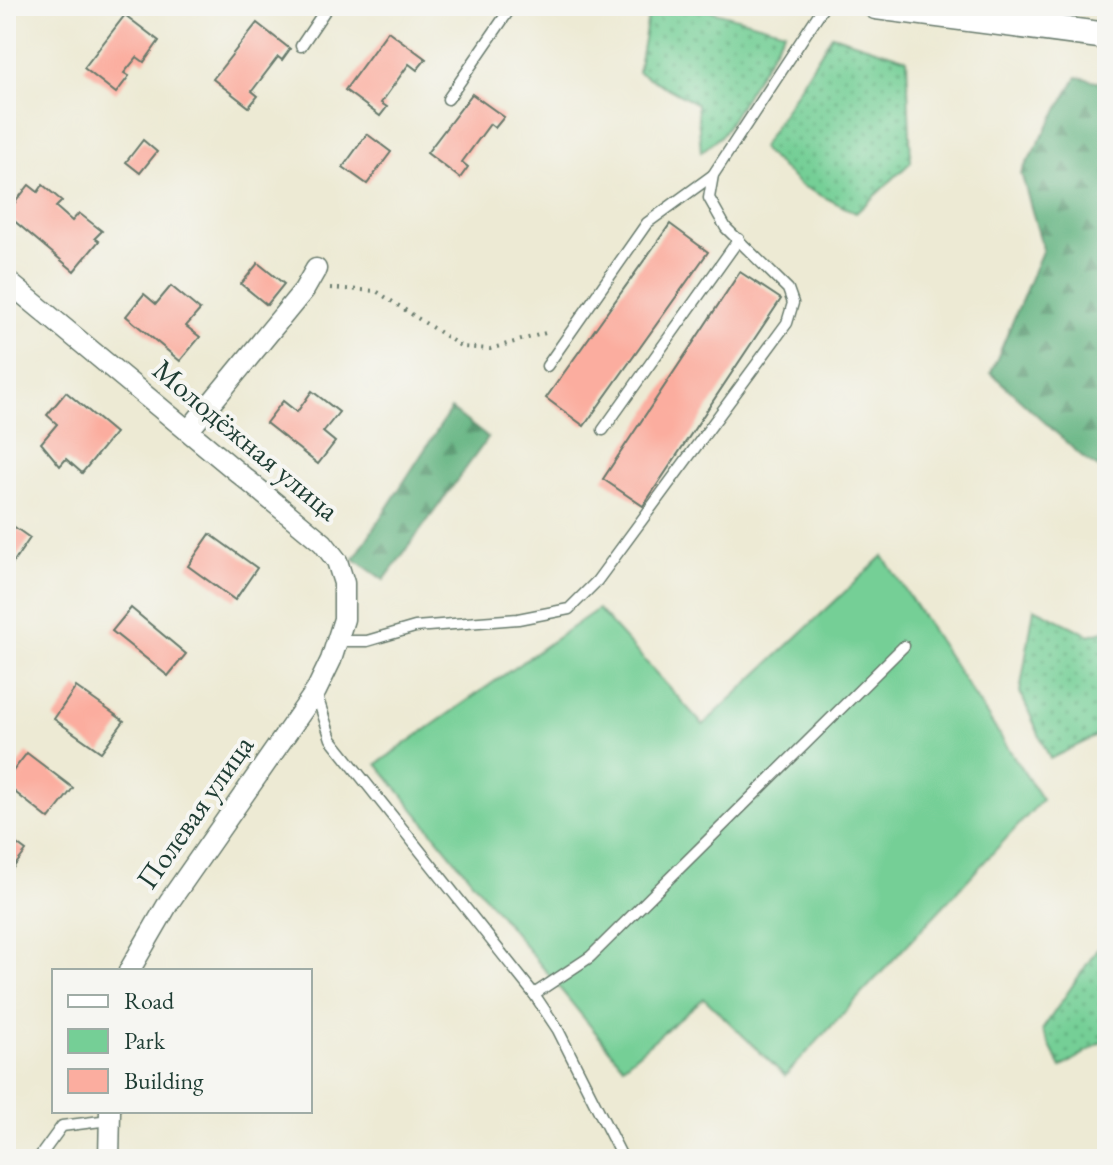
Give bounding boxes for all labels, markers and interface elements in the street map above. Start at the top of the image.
street label: Молодёжная улица [145,350,348,529]
street label: Полевая улица [127,727,262,896]
legend [52,969,312,1113]
text: Road [124,985,175,1016]
text: Park [124,1025,166,1056]
text: Building [124,1065,204,1096]

